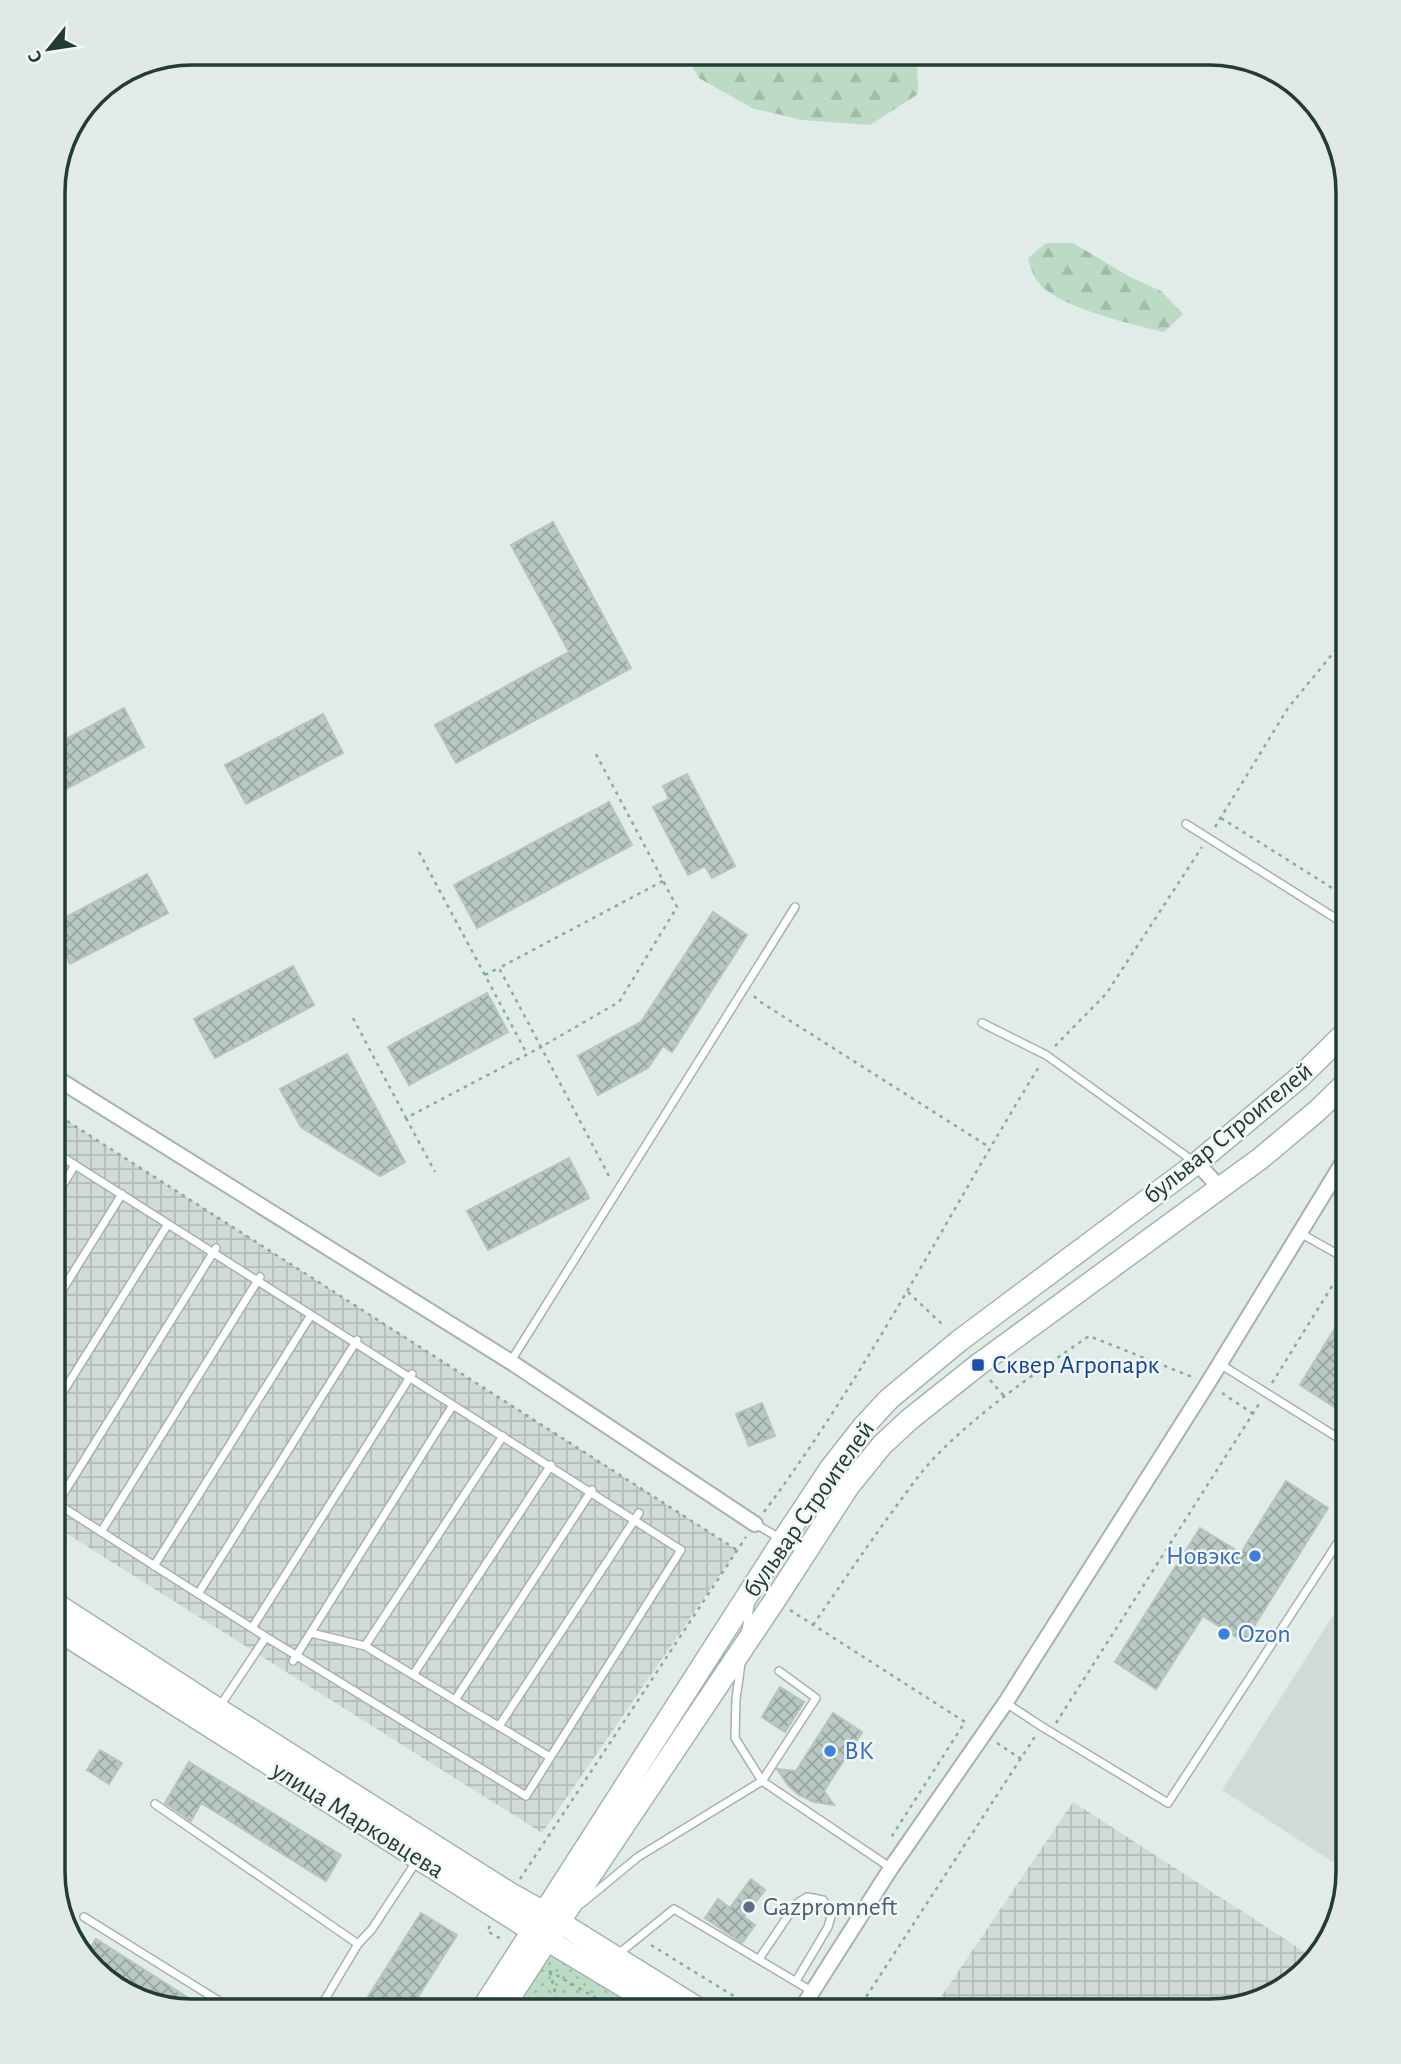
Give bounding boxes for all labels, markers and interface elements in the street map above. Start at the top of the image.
north arrow [14,14,84,84]
text: С [25,47,46,66]
street label: бульвар Строителей [1139,1057,1317,1209]
place label: Сквер Агропарк [992,1352,1159,1378]
marker: Сквер Агропарк [970,1357,986,1373]
street label: бульвар Строителей [739,1416,879,1602]
place label: Новэкс [1166,1543,1241,1569]
marker: Новэкс [1247,1548,1263,1564]
place label: Ozon [1238,1621,1291,1647]
marker: Ozon [1216,1626,1232,1642]
place label: ВК [844,1738,874,1764]
marker: ВК [822,1743,838,1759]
street label: улица Марковцева [266,1756,449,1883]
place label: Gazpromneft [763,1894,897,1920]
marker: Gazpromneft [741,1899,757,1915]

